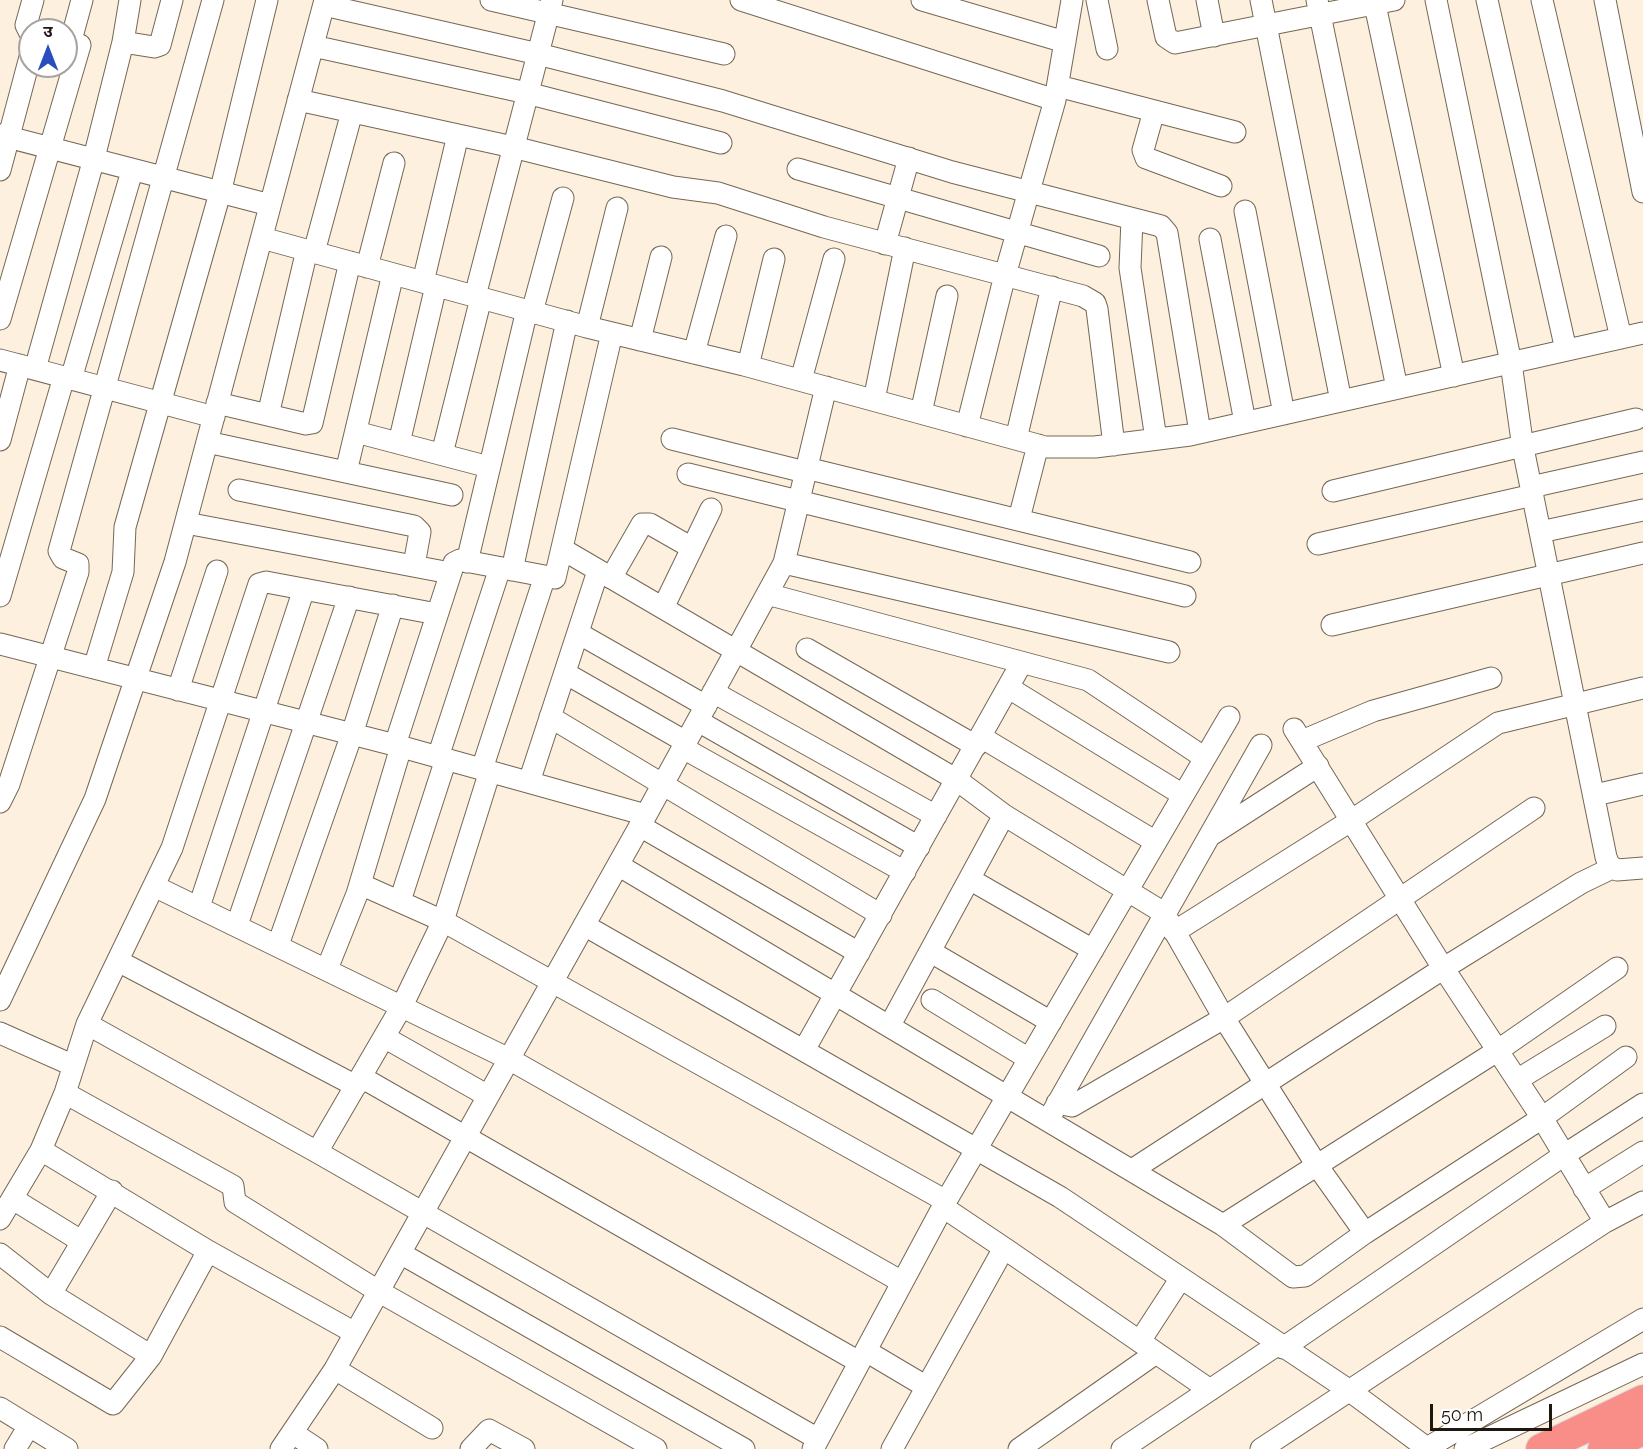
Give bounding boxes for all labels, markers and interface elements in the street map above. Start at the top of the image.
north arrow [18,18,78,78]
text: उ [43,22,53,41]
scale bar [1433,1392,1554,1430]
text: 50 m [1441,1404,1483,1425]

